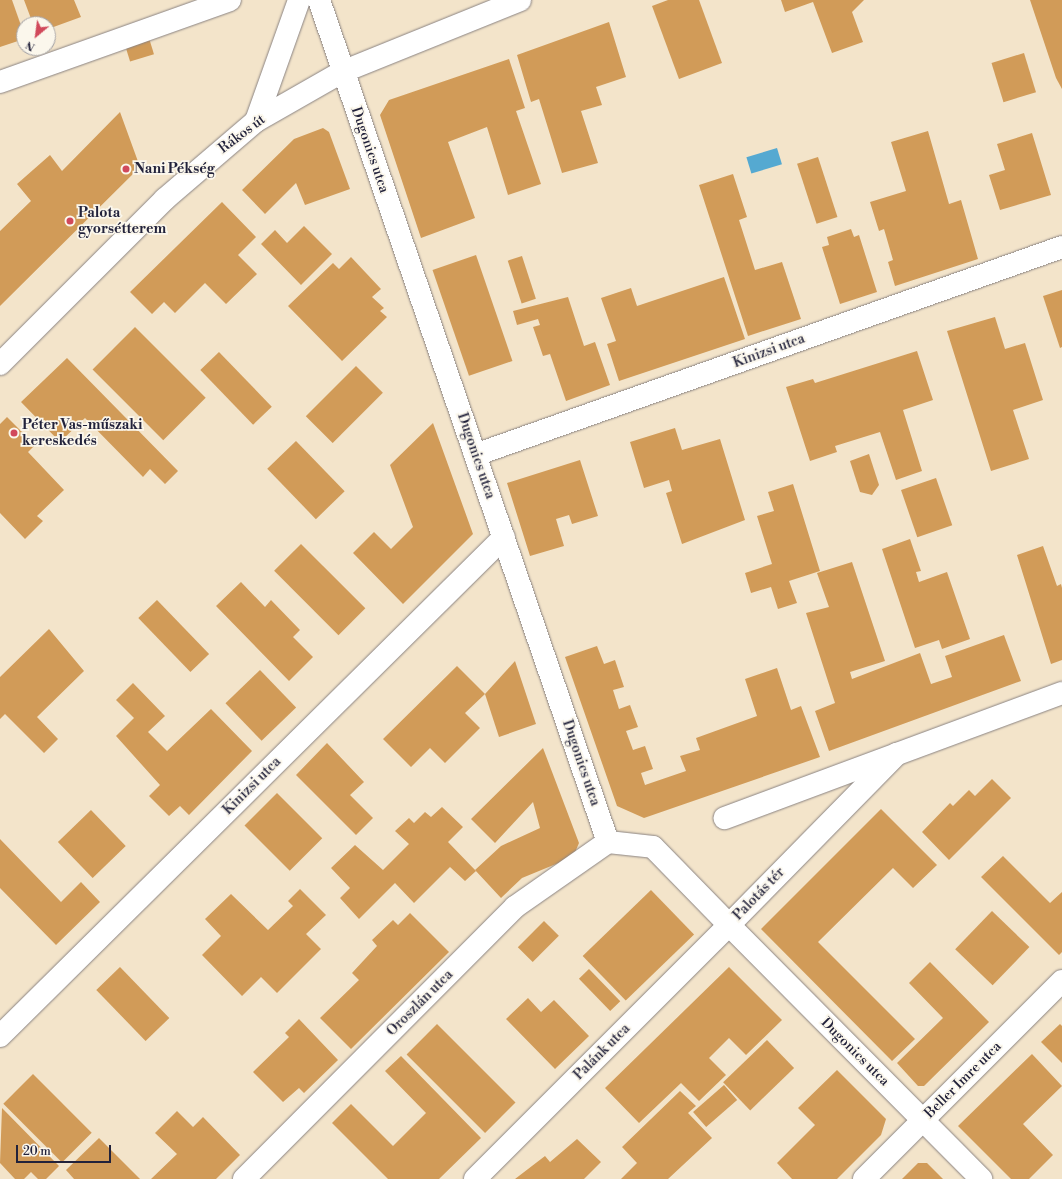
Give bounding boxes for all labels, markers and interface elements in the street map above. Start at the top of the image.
north arrow [16,16,56,56]
text: N [23,37,38,54]
street label: Dugonics utca [347,105,393,195]
street label: Rákos út [215,111,269,157]
place label: Nani Pékség [134,161,215,177]
marker: Nani Pékség [121,164,131,174]
place label: Palota gyorsétterem [78,205,166,238]
marker: Palota gyorsétterem [65,216,75,226]
street label: Kinizsi utca [731,330,807,372]
street label: Dugonics utca [453,411,499,501]
place label: Péter Vas-műszaki kereskedés [22,417,142,450]
marker: Péter Vas-műszaki kereskedés [9,428,19,438]
street label: Dugonics utca [558,718,604,808]
street label: Kinizsi utca [220,754,284,818]
street label: Palotás tér [730,864,788,924]
street label: Oroszlán utca [383,966,457,1040]
street label: Dugonics utca [817,1014,893,1090]
street label: Palánk utca [570,1020,634,1084]
street label: Beller Imre utca [921,1038,1005,1122]
scale bar [18,1137,113,1163]
text: 20 m [23,1144,51,1159]

